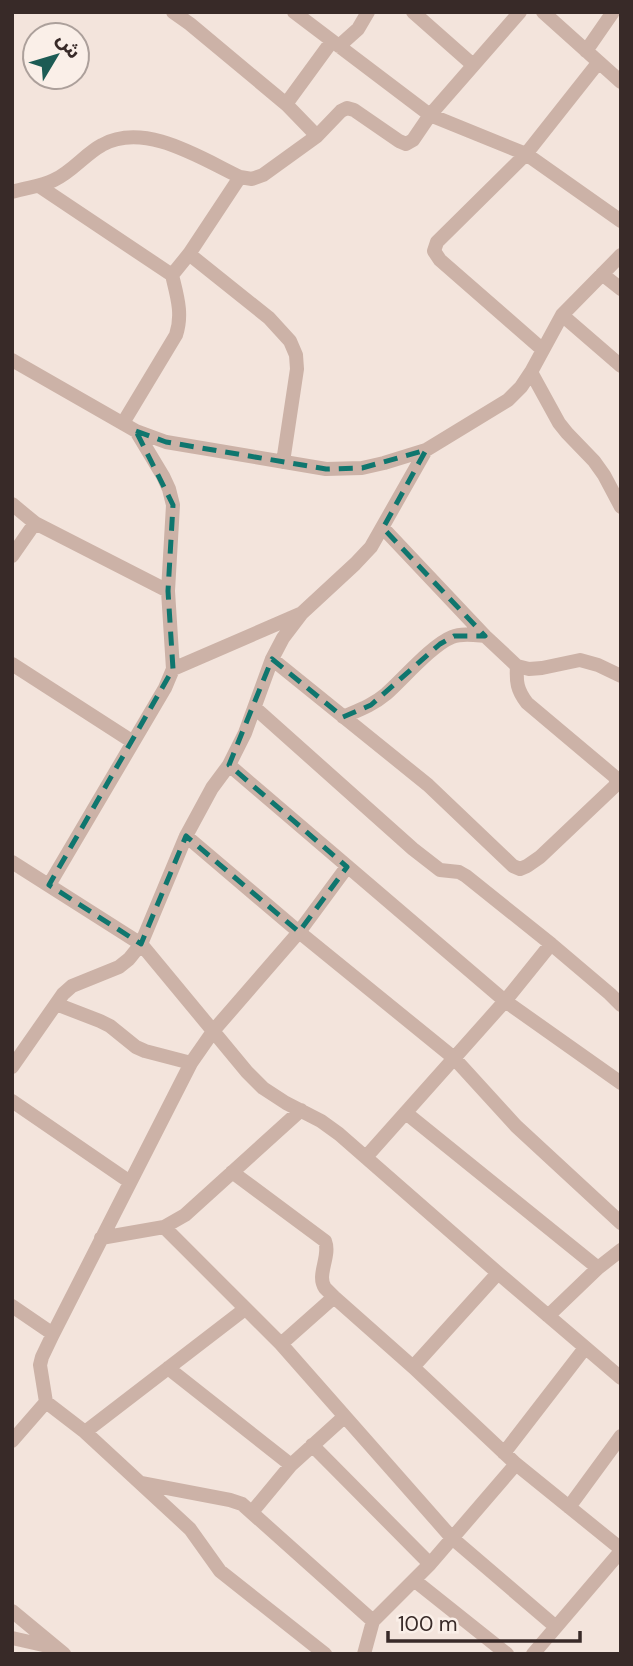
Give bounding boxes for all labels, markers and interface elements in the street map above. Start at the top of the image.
north arrow [21,21,91,91]
text: ش [51,28,87,64]
scale bar [388,1600,580,1644]
text: 100 m [398,1610,458,1638]

